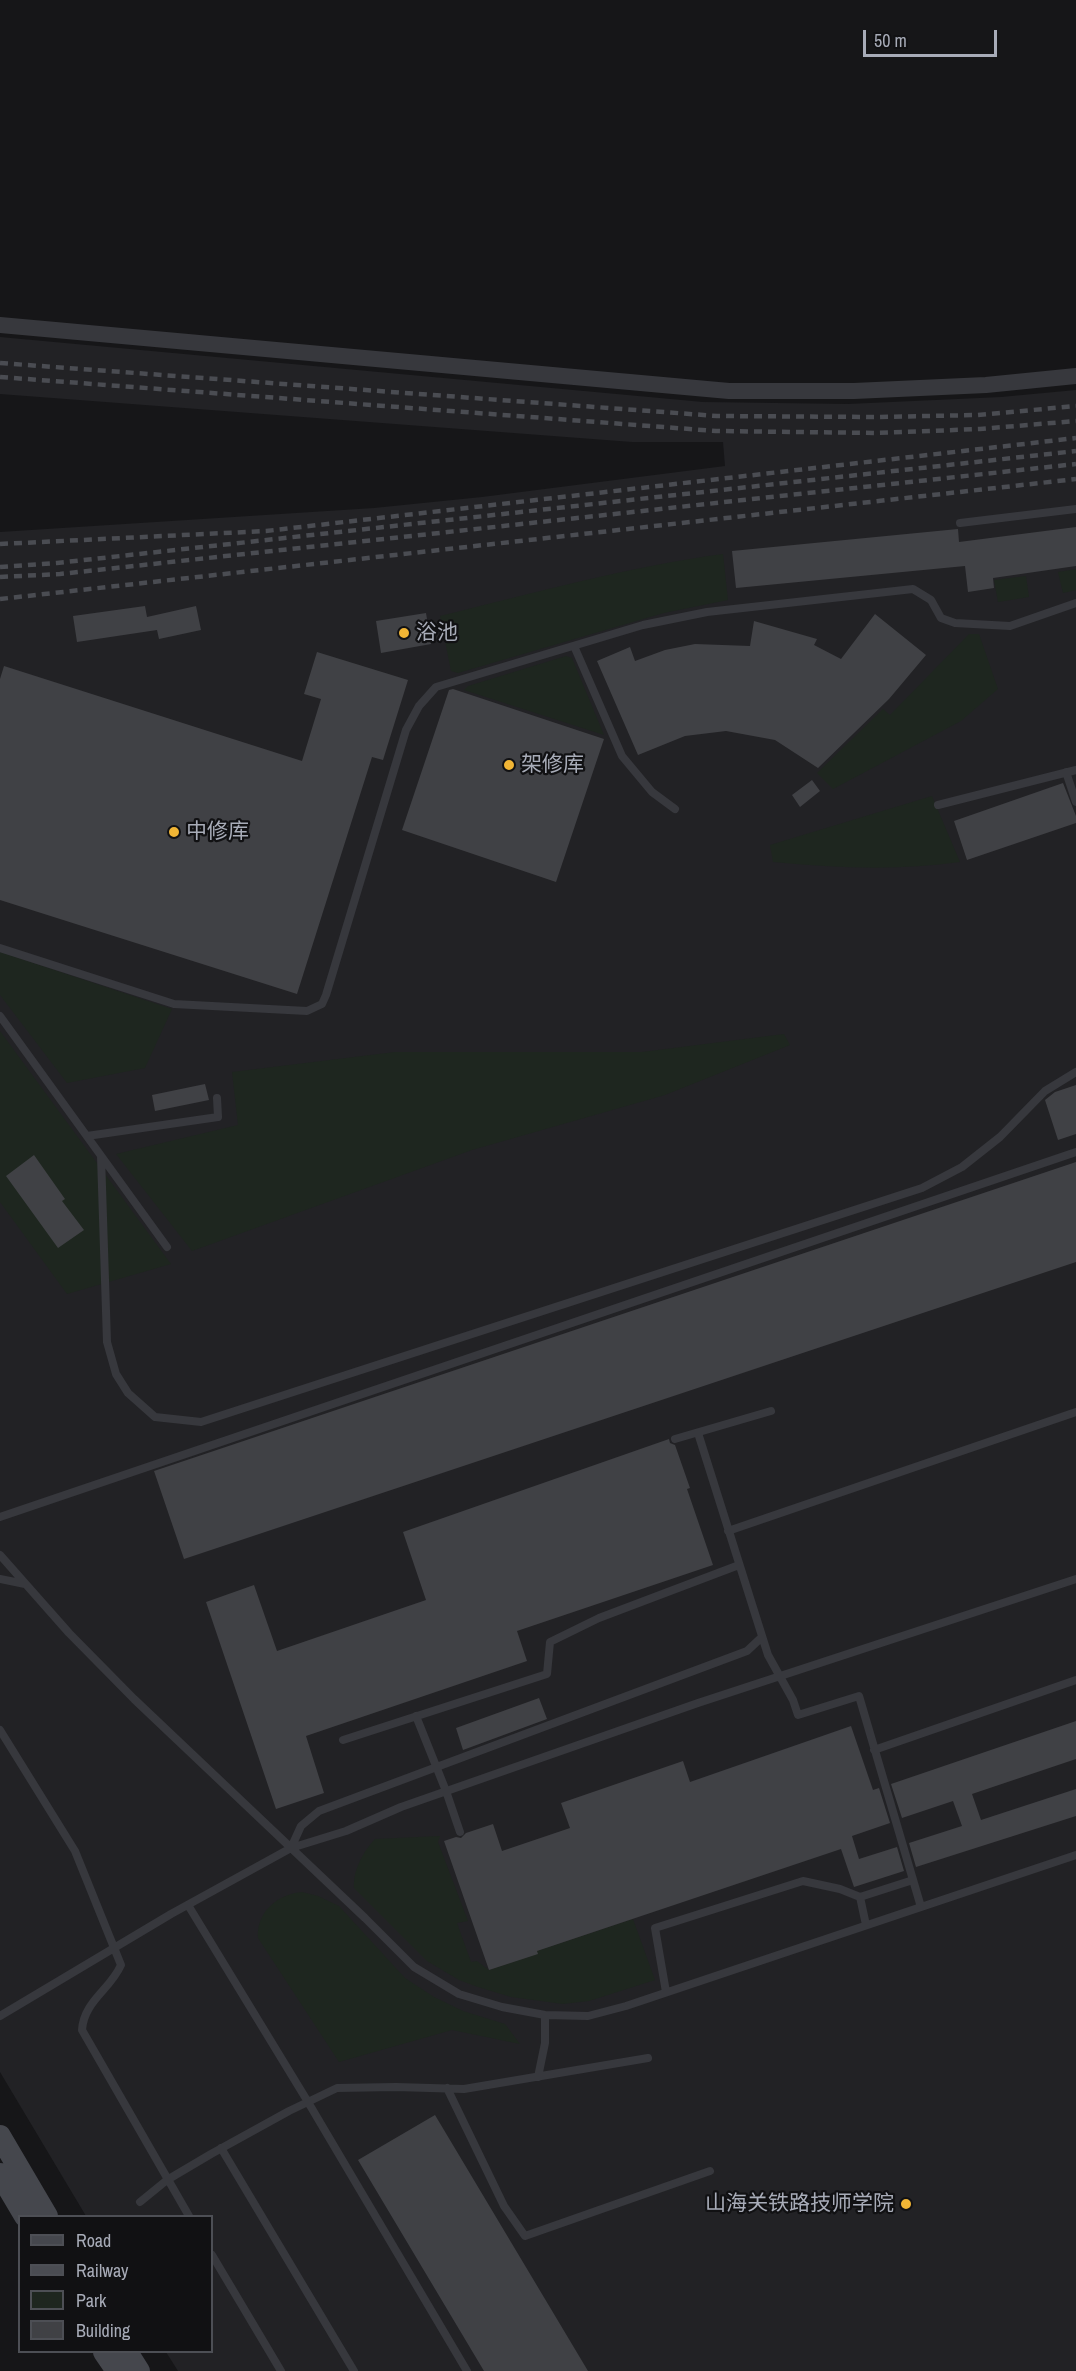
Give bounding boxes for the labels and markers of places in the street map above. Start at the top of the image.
place label: 浴池 [416,620,458,646]
marker: 浴池 [397,626,411,640]
place label: 架修库 [521,752,584,778]
marker: 架修库 [502,758,516,772]
place label: 中修库 [186,819,249,845]
marker: 中修库 [167,825,181,839]
place label: 山海关铁路技师学院 [705,2191,894,2217]
marker: 山海关铁路技师学院 [899,2197,913,2211]

